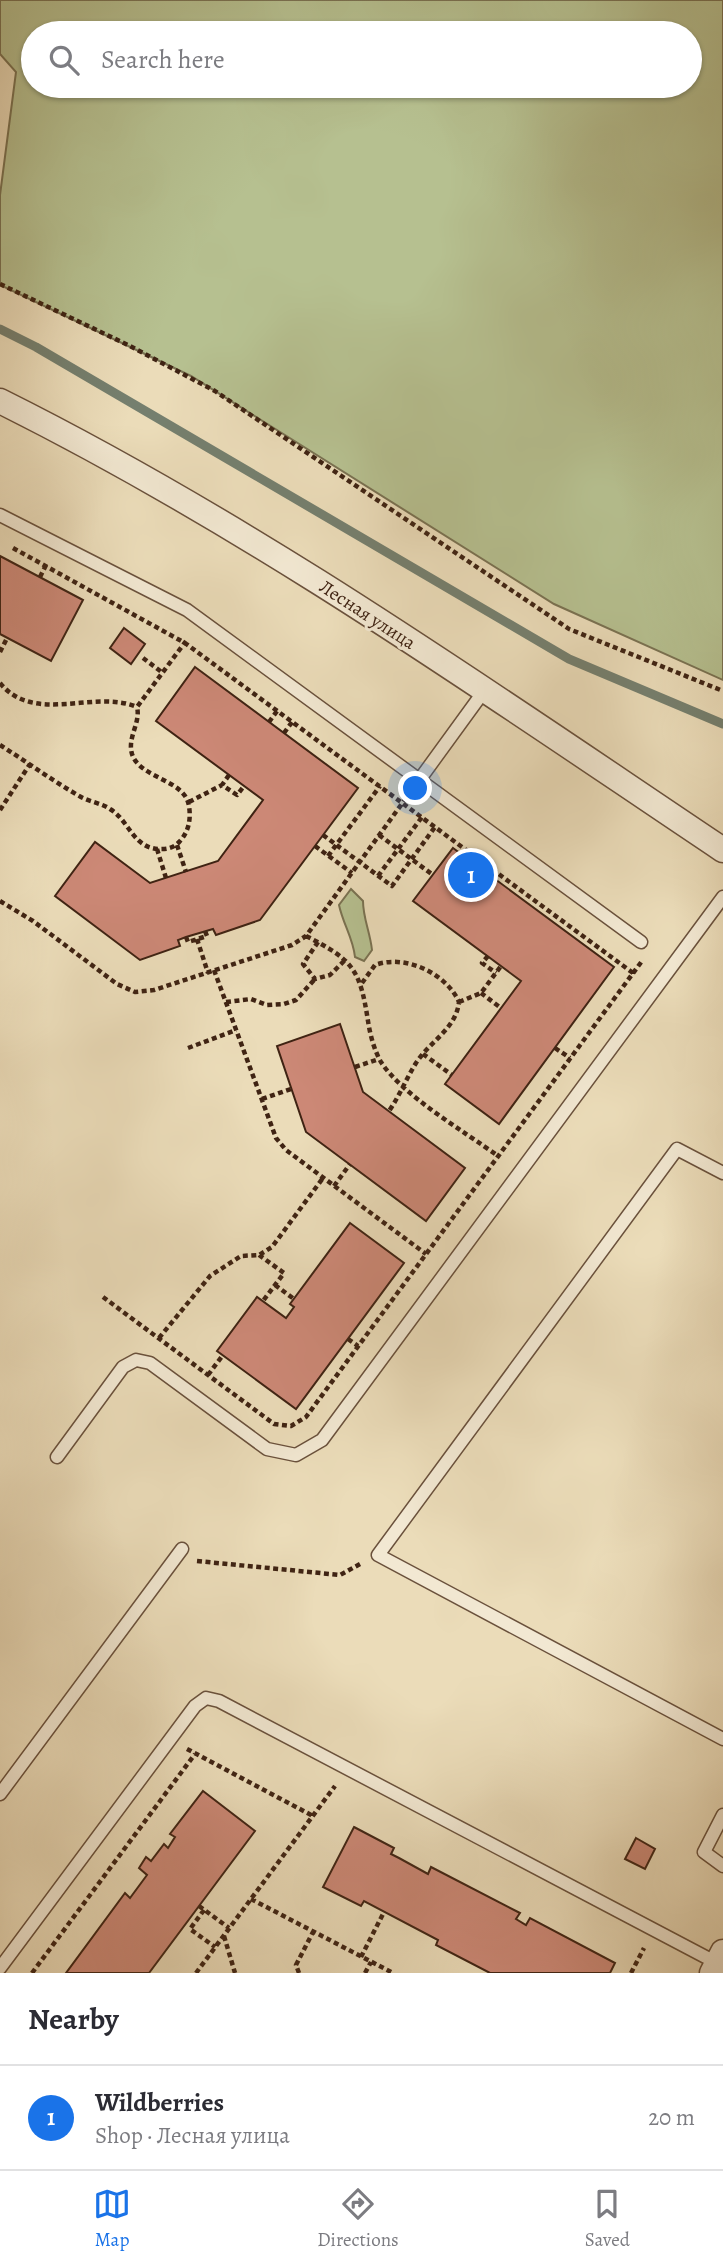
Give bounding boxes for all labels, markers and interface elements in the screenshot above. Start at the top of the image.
search box [21,21,702,98]
icon: search [45,41,83,79]
text: Search here [101,42,225,77]
street label: Лесная улица [314,574,421,656]
your location [398,771,432,805]
pin: 1 [448,849,494,901]
text: Nearby [28,1999,119,2039]
text: Wildberries [95,2085,224,2120]
text: 1 [47,2102,55,2133]
text: 20 m [648,2102,695,2133]
text: Shop · Лесная улица [95,2120,290,2151]
tab: Map [93,2185,131,2253]
tab: Directions [317,2185,399,2253]
tab: Saved [585,2185,630,2253]

